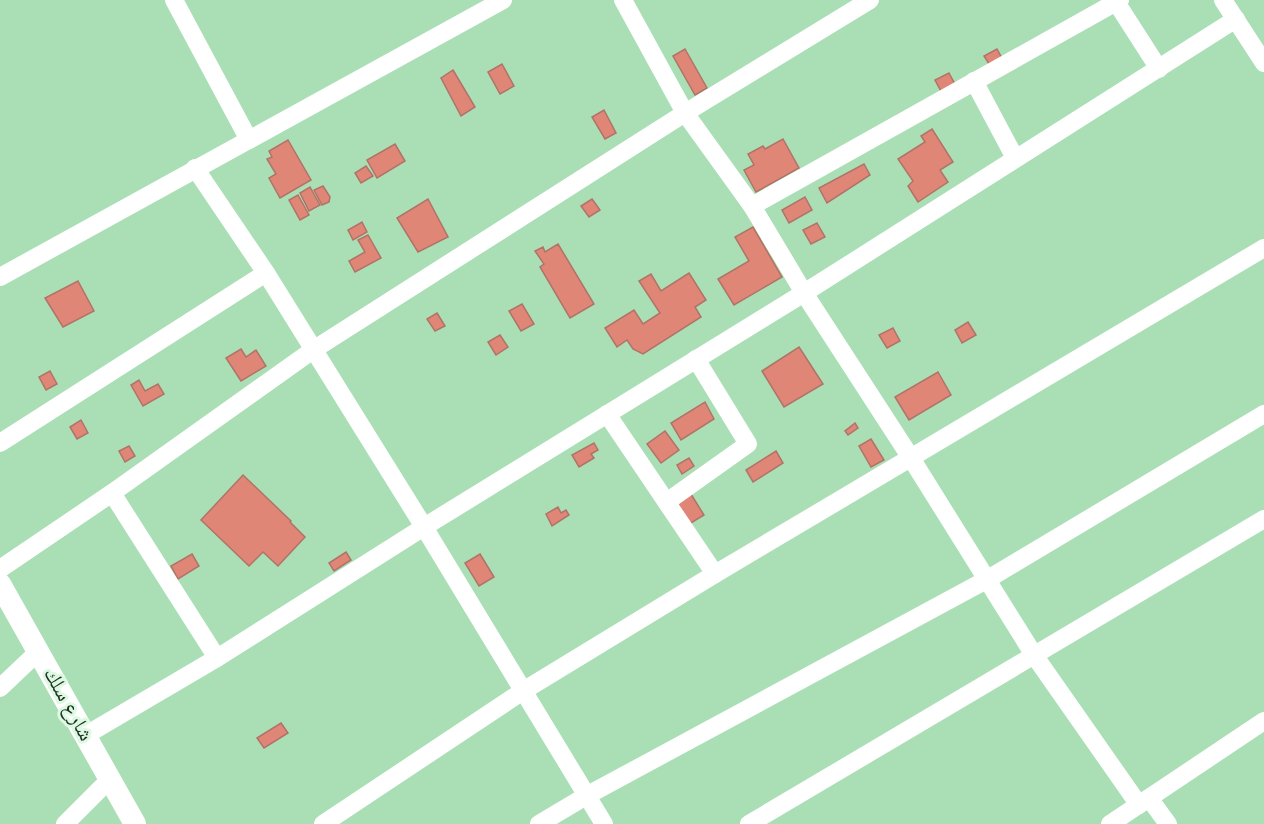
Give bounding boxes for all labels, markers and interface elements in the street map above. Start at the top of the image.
street label: شارع سلك [38,662,101,745]

